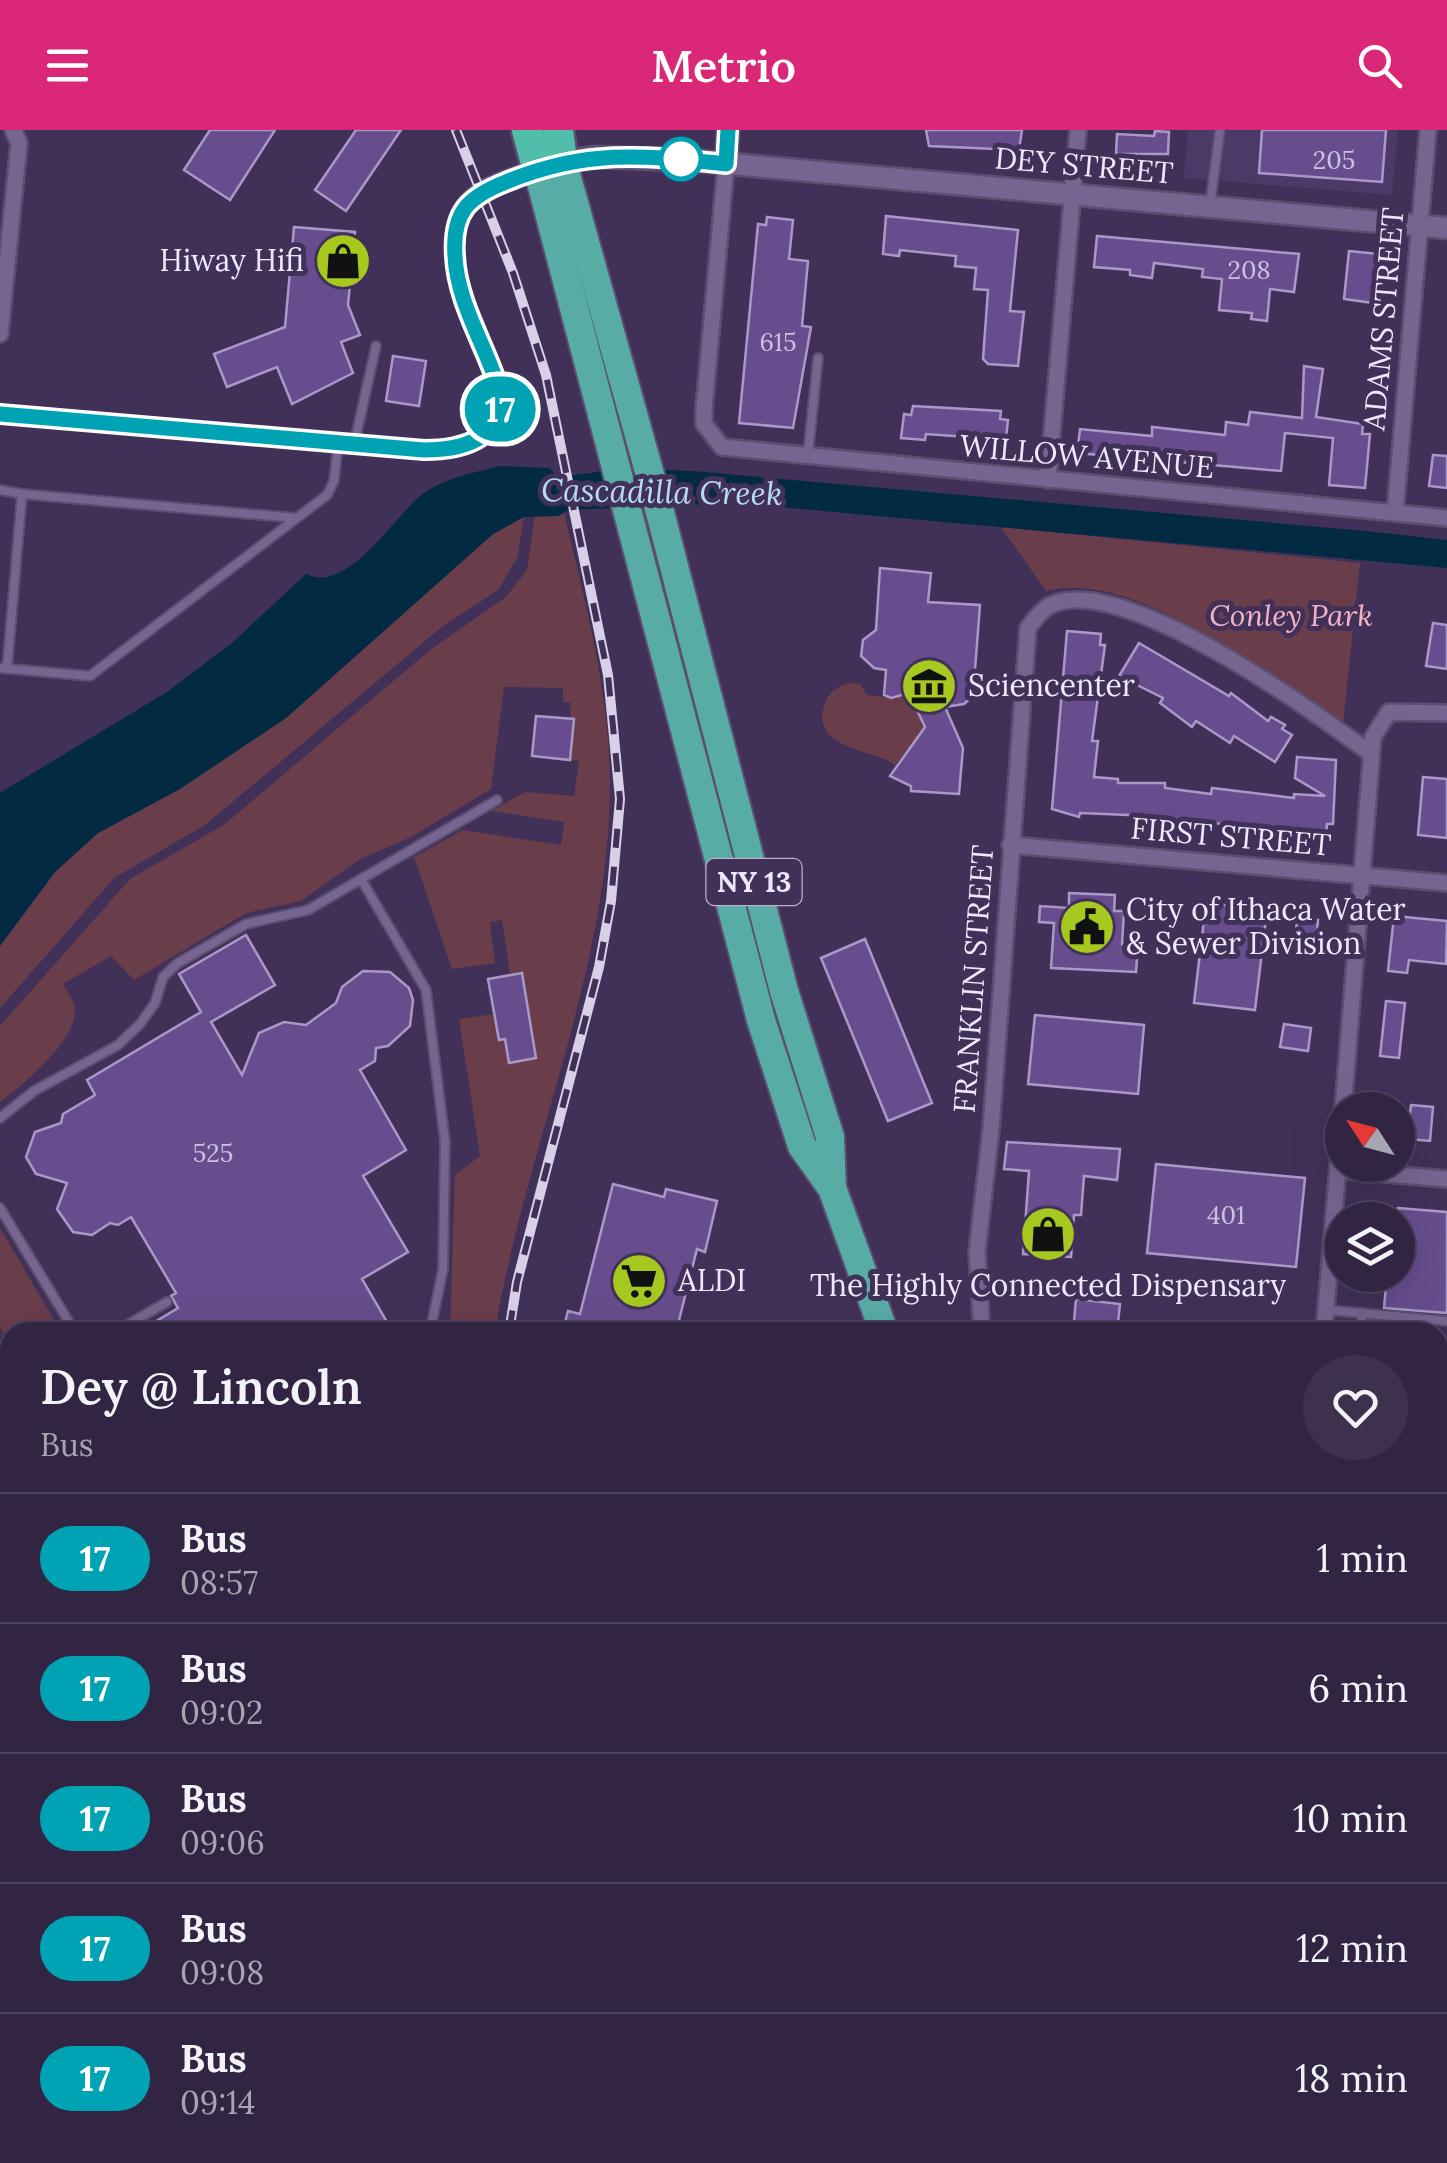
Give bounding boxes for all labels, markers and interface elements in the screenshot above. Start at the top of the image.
text: Metrio [651,37,796,94]
icon: menu [40,38,95,93]
icon: search [1352,38,1407,93]
unlabelled marker [660,138,702,180]
street label: DEY STREET [993,138,1175,192]
house number: 205 [1313,144,1355,176]
street label: ADAMS STREET [1354,206,1412,433]
shop icon: Hiway Hifi [313,231,373,291]
place label: Hiway Hifi [160,241,304,280]
house number: 208 [1227,254,1271,286]
house number: 615 [759,326,797,358]
line badge: 17 [455,376,545,442]
text: 17 [485,387,515,432]
street label: WILLOW AVENUE [958,426,1216,486]
water label: Cascadilla Creek [541,469,783,514]
park label: Conley Park [1209,596,1373,634]
museum icon: Sciencenter [899,656,959,716]
place label: Sciencenter [968,666,1135,704]
street label: FIRST STREET [1129,808,1333,864]
street label: FRANKLIN STREET [945,844,1001,1114]
road number: NY 13 [706,859,802,905]
place label: City of Ithaca Water & Sewer Division [1126,890,1405,962]
public building icon: City of Ithaca Water & Sewer Division [1057,897,1117,957]
north arrow [1325,1092,1415,1182]
map controls [1325,1092,1415,1292]
house number: 525 [193,1137,233,1169]
house number: 401 [1207,1199,1245,1231]
button: layers [1325,1202,1415,1292]
shop icon: The Highly Connected Dispensary [1018,1204,1078,1264]
supermarket icon: ALDI [609,1251,669,1311]
place label: ALDI [677,1261,746,1299]
place label: The Highly Connected Dispensary [810,1266,1286,1305]
button: heart [1303,1355,1408,1460]
text: Dey @ Lincoln [40,1356,362,1417]
text: Bus [40,1424,94,1465]
text: Bus [180,1514,247,1562]
text: 1 min [1316,1534,1408,1582]
text: 17 [80,1536,110,1581]
text: 08:57 [180,1562,258,1603]
text: Bus [180,1644,247,1692]
text: 6 min [1308,1664,1408,1712]
text: 17 [80,1666,110,1711]
text: 09:02 [180,1692,263,1733]
text: Bus [180,1774,247,1822]
text: 10 min [1293,1794,1408,1842]
text: 17 [80,1796,110,1841]
text: 09:06 [180,1822,265,1863]
text: Bus [180,1904,247,1952]
text: 12 min [1296,1924,1408,1972]
text: 17 [80,1926,110,1971]
text: 09:08 [180,1952,264,1993]
text: Bus [180,2034,247,2082]
text: 18 min [1295,2054,1408,2102]
text: 17 [80,2056,110,2101]
text: 09:14 [180,2082,255,2123]

